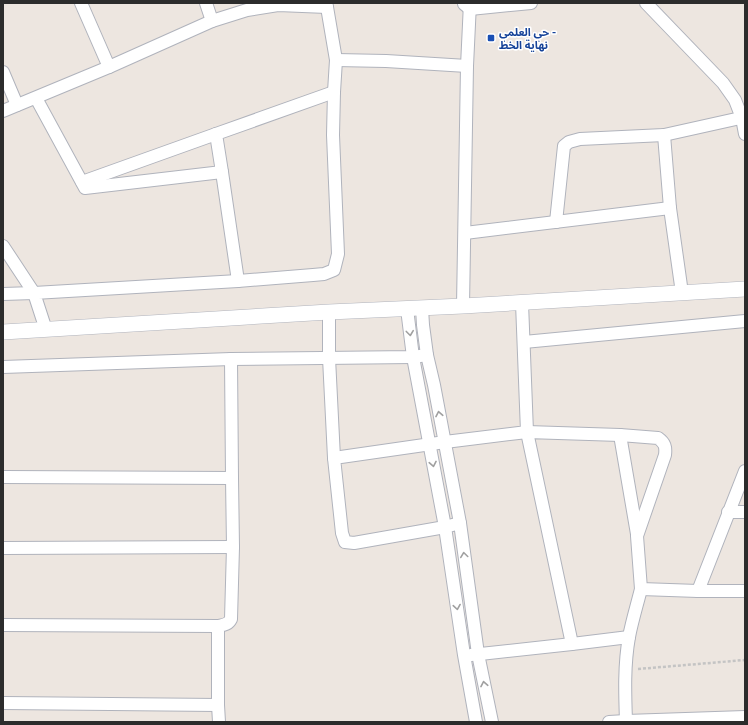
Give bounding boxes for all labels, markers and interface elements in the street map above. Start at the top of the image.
place label: حي العلمي - نهاية الخط [499,26,556,52]
marker: حي العلمي - نهاية الخط [486,33,496,43]
one-way arrow [405,330,414,336]
one-way arrow [436,410,444,417]
one-way arrow [428,461,436,467]
one-way arrow [460,552,469,558]
one-way arrow [452,604,461,610]
one-way arrow [481,681,489,687]

